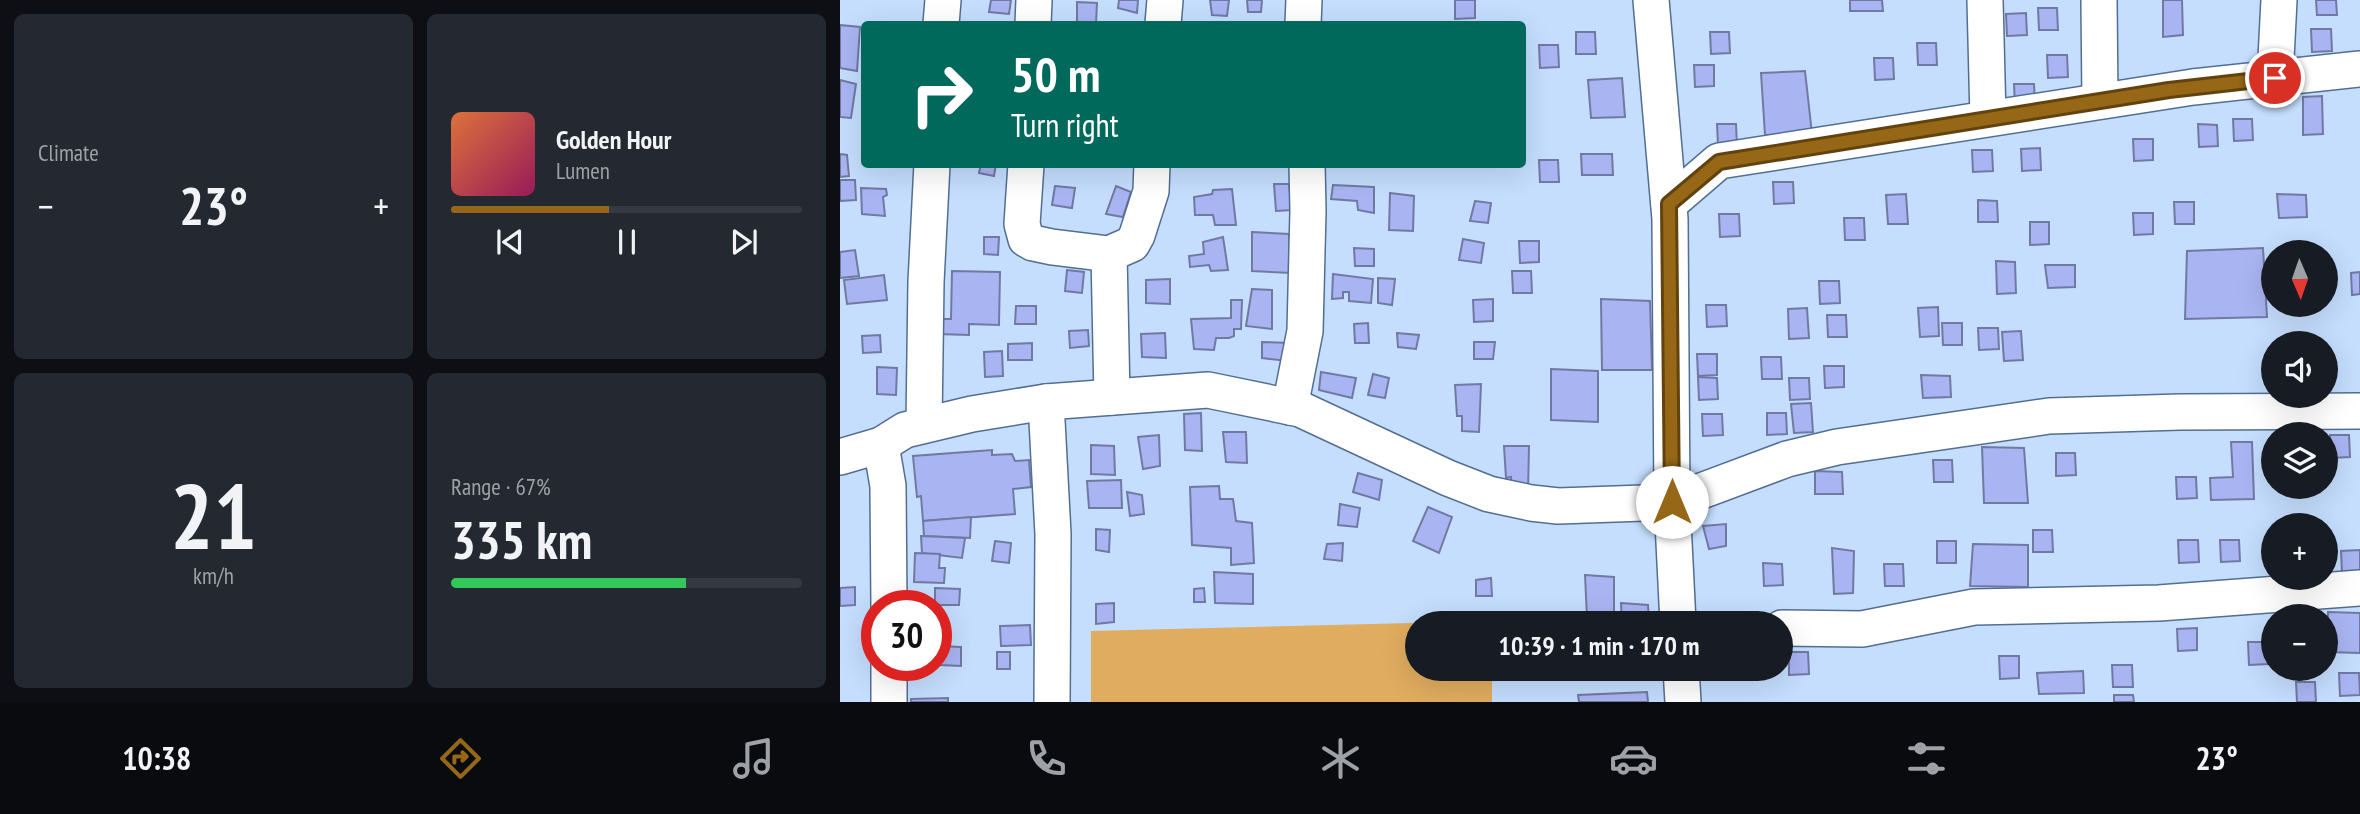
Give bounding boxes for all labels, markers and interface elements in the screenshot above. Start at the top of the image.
text: 50 m [1011,42,1100,106]
pin [2245,48,2305,108]
icon: right [896,49,987,140]
icon: arrive [2256,59,2294,97]
text: Turn right [1011,104,1119,146]
text: Golden Hour [556,123,671,156]
text: Climate [38,138,99,167]
text: Lumen [556,156,610,185]
text: 23° [179,172,248,239]
text: − [38,181,54,230]
text: + [373,181,389,230]
icon: previous [491,223,529,261]
icon: pause [608,223,646,261]
icon: next [725,223,763,261]
north arrow [2261,240,2338,317]
map controls [2261,240,2338,681]
button: sound [2261,331,2338,408]
button: layers [2261,422,2338,499]
text: 21 [170,456,257,574]
position arrow [1635,465,1709,539]
text: Range · 67% [451,472,551,501]
text: 335 km [451,506,592,573]
button: + [2261,513,2338,590]
text: km/h [193,561,234,590]
speed limit sign: 30 [861,590,952,681]
button: − [2261,604,2338,681]
text: 10:39 · 1 min · 170 m [1499,629,1699,662]
icon: directions [436,734,485,783]
icon: music [729,734,778,783]
icon: phone [1022,734,1071,783]
icon: climate [1316,734,1365,783]
icon: car [1609,734,1658,783]
icon: filters [1902,734,1951,783]
text: 10:38 [122,737,191,779]
text: 23° [2196,737,2238,779]

